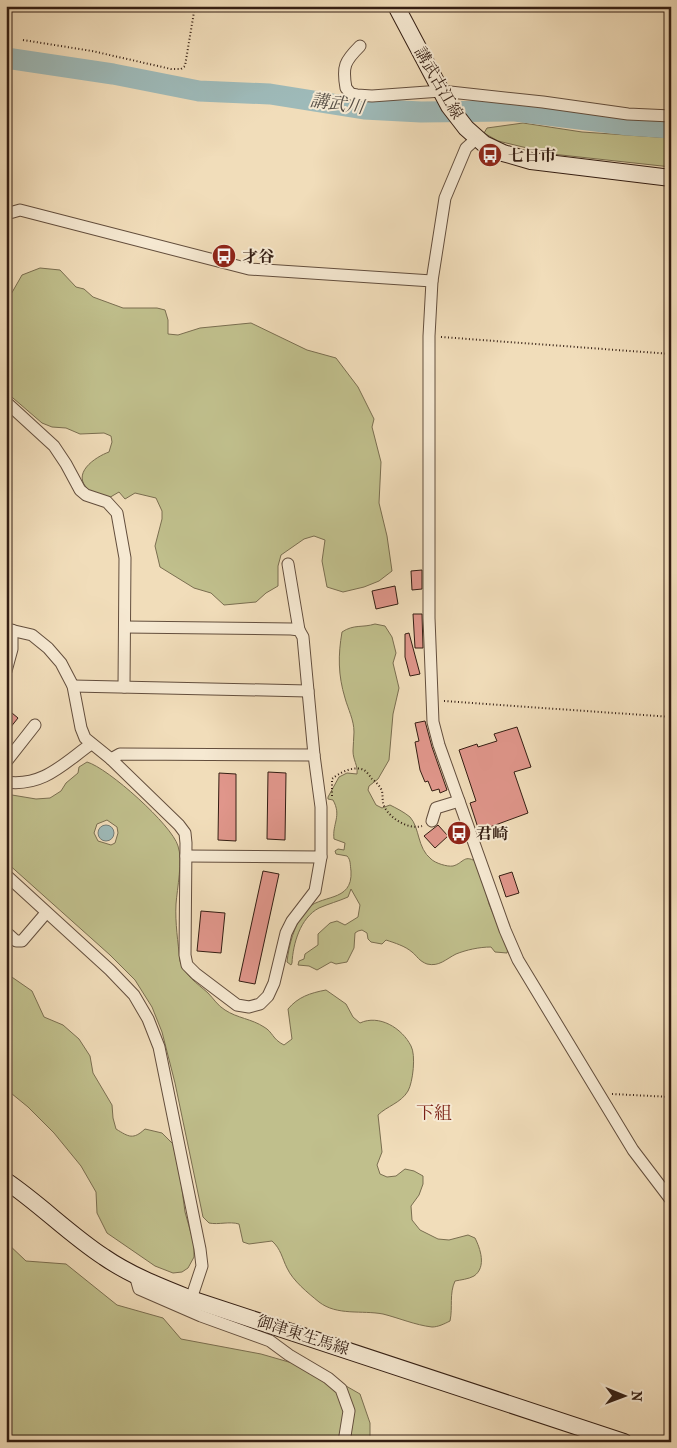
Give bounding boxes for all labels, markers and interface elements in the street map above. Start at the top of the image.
street label: 講武古江線 [411,44,467,122]
water label: 講武川 [309,90,367,118]
bus stop icon: 七日市 [477,142,503,168]
place label: 七日市 [508,146,556,165]
bus stop icon: 才谷 [211,243,237,269]
place label: 才谷 [242,247,274,266]
bus stop icon: 君崎 [446,820,472,846]
place label: 君崎 [476,824,509,843]
district label: 下組 [416,1103,452,1124]
street label: 御津東生馬線 [254,1311,352,1359]
north arrow [600,1370,650,1420]
text: N [628,1391,645,1402]

